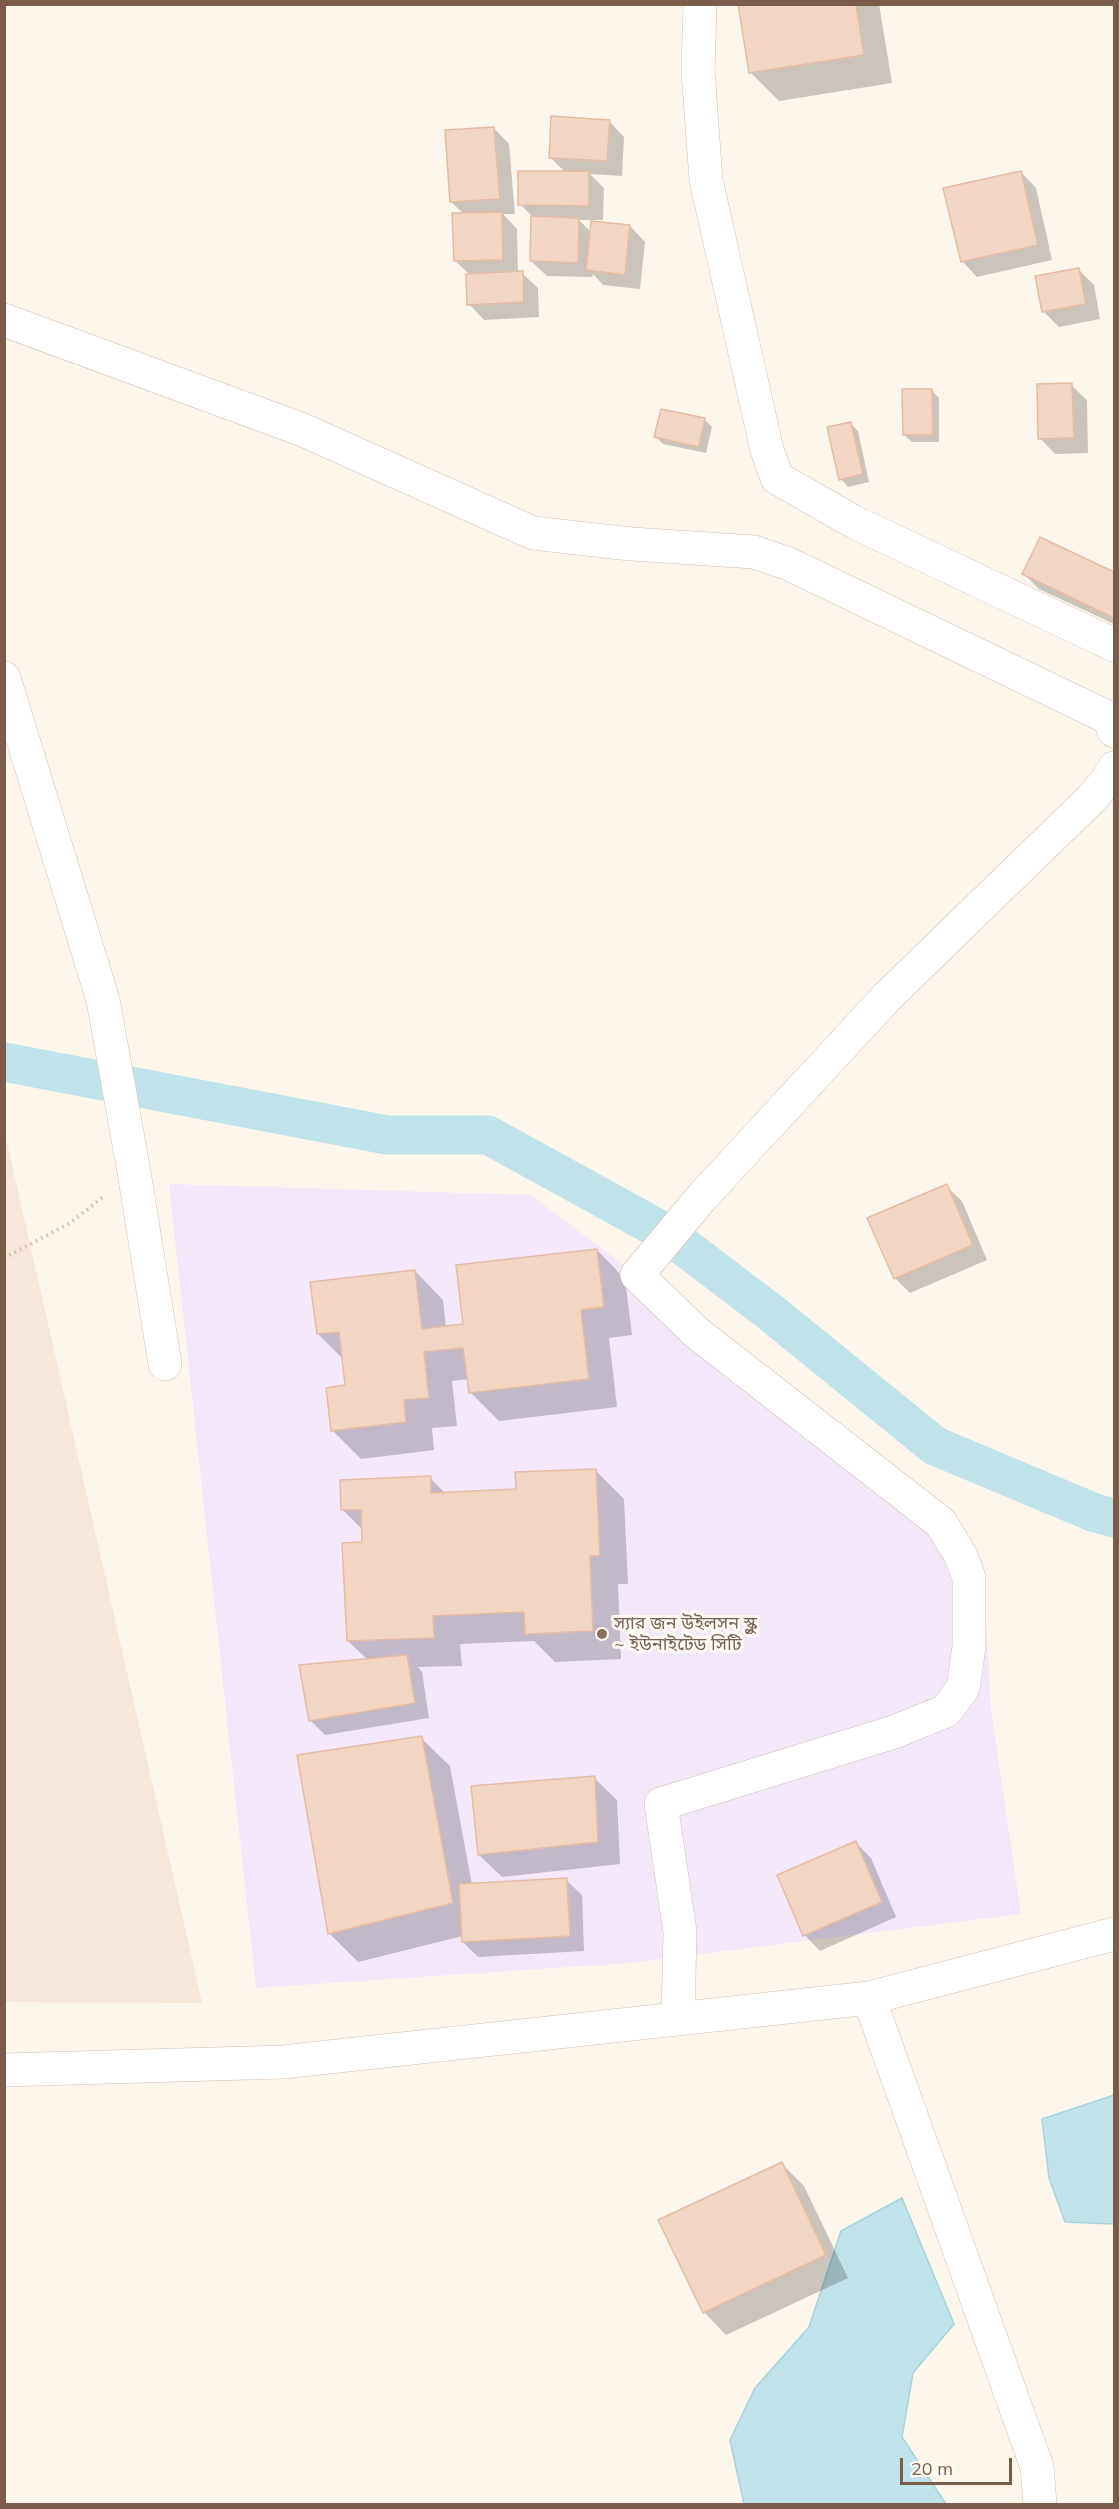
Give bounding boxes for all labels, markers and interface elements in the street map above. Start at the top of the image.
place label: স্যার জন উইলসন স্কুল ~ ইউনাইটেড সিটি [614,1613,757,1656]
marker: স্যার জন উইলসন স্কুল ~ ইউনাইটেড সিটি [595,1627,609,1641]
scale bar [903,2446,1016,2484]
text: 20 m [911,2457,953,2480]

